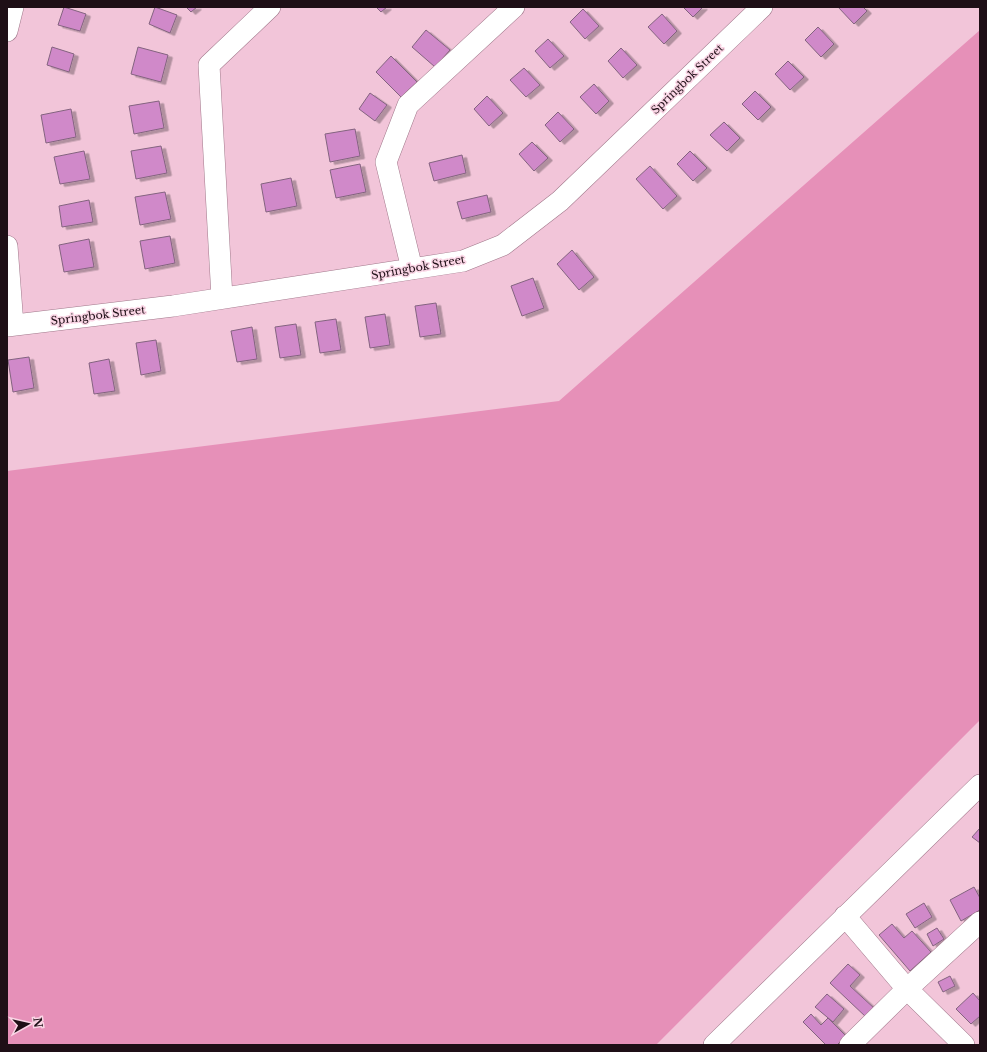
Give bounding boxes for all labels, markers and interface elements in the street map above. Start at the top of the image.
street label: Springbok Street [648,40,727,117]
street label: Springbok Street [370,252,467,282]
street label: Springbok Street [50,302,147,328]
north arrow [8,1004,48,1044]
text: N [30,1017,46,1029]

